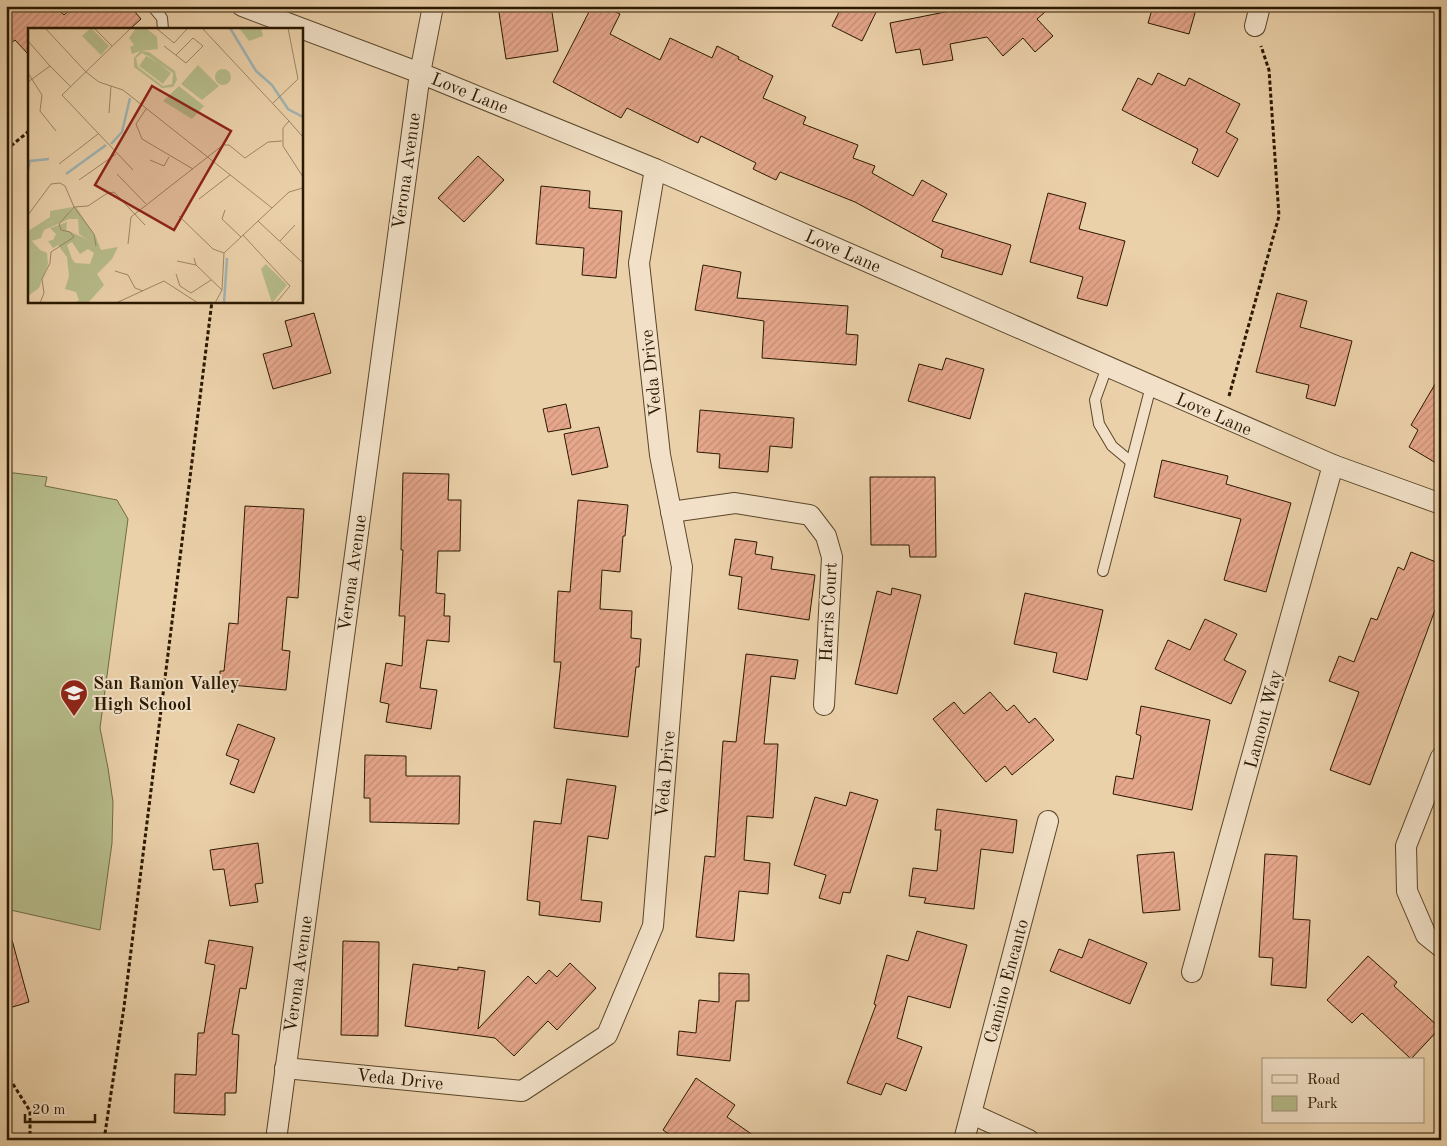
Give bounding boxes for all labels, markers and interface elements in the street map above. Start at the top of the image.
inset map [28,28,302,302]
street label: Love Lane [429,70,511,117]
street label: Verona Avenue [390,112,424,231]
street label: Love Lane [802,227,883,277]
street label: Veda Drive [638,329,665,417]
street label: Love Lane [1173,390,1254,440]
street label: Verona Avenue [336,514,370,633]
street label: Harris Court [817,562,841,662]
street label: Lamont Way [1242,668,1286,770]
place label: San Ramon Valley High School [93,675,239,714]
school or university icon: San Ramon Valley High School [59,678,89,717]
street label: Veda Drive [653,730,679,818]
street label: Verona Avenue [282,915,316,1034]
street label: Camino Encanto [982,917,1032,1045]
legend [1262,1058,1424,1124]
street label: Veda Drive [356,1066,444,1093]
text: Road [1307,1073,1341,1088]
scale bar [25,1091,95,1123]
text: Park [1307,1097,1338,1112]
text: 20 m [32,1103,66,1118]

